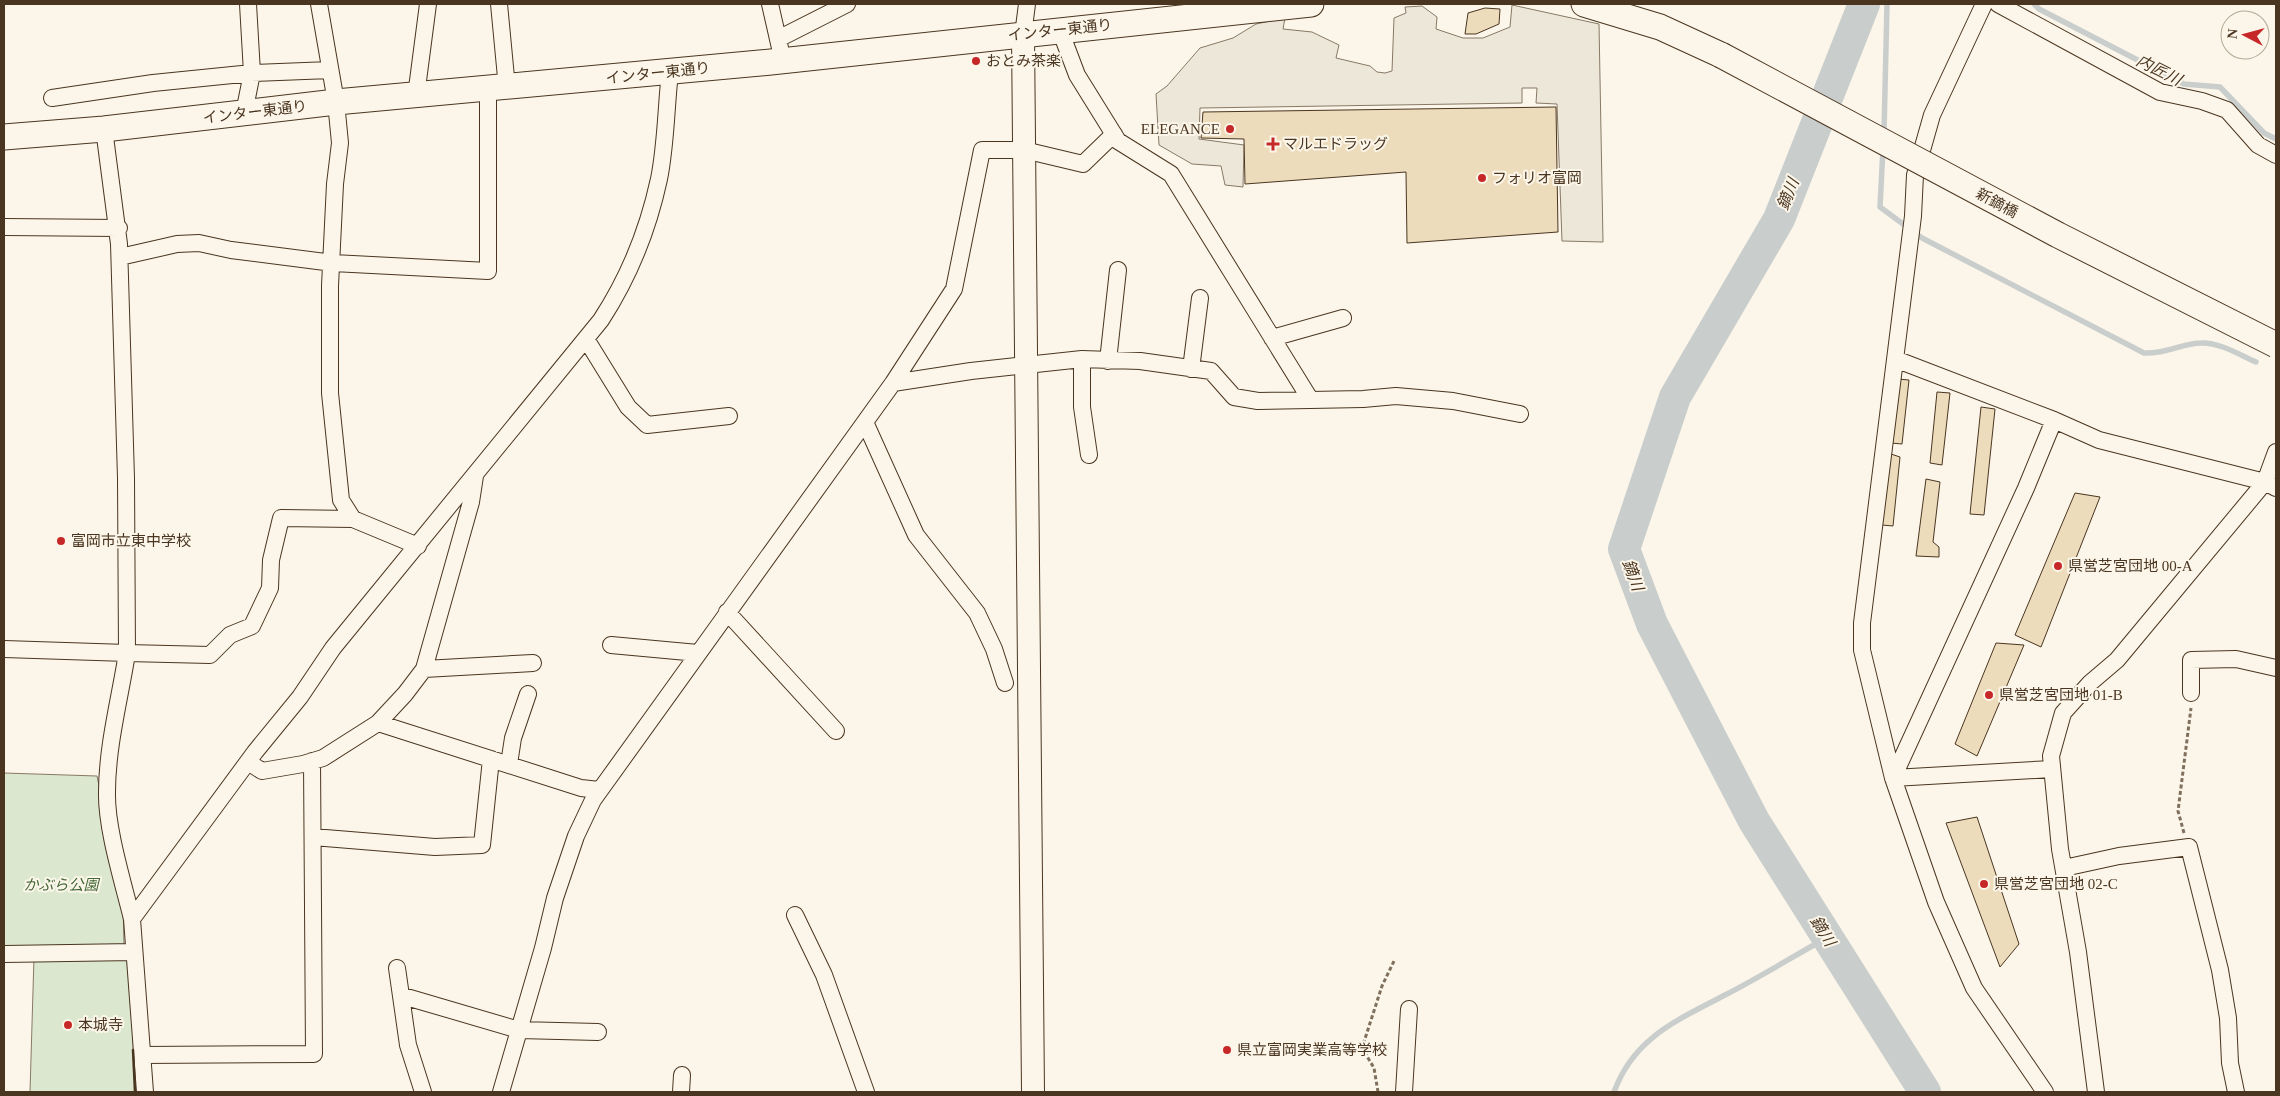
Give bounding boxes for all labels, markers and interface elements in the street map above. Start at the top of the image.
north arrow [2220,10,2270,60]
street label: インター東通り [1007,17,1113,43]
text: N [2225,28,2241,40]
water label: 内匠川 [2134,52,2186,89]
place label: おとみ茶楽 [986,53,1061,69]
marker: おとみ茶楽 [970,55,982,67]
street label: インター東通り [605,60,711,86]
street label: インター東通り [202,98,308,126]
place label: ELEGANCE [1141,121,1220,137]
marker: ELEGANCE [1224,123,1236,135]
place label: マルエドラッグ [1283,136,1388,152]
marker: マルエドラッグ [1267,138,1279,150]
place label: フォリオ富岡 [1492,170,1582,186]
marker: フォリオ富岡 [1476,172,1488,184]
water label: 鏑川 [1774,174,1803,212]
street label: 新鏑橋 [1973,184,2021,221]
place label: 富岡市立東中学校 [71,533,191,549]
marker: 富岡市立東中学校 [55,535,67,547]
water label: 鏑川 [1619,557,1647,595]
place label: 県営芝宮団地 00-A [2068,558,2193,574]
marker: 県営芝宮団地 00-A [2052,560,2064,572]
place label: 県営芝宮団地 01-B [1999,687,2123,703]
marker: 県営芝宮団地 01-B [1983,689,1995,701]
place label: 県営芝宮団地 02-C [1994,876,2118,892]
park label: かぶら公園 [23,877,100,893]
marker: 県営芝宮団地 02-C [1978,878,1990,890]
water label: 鏑川 [1807,913,1840,951]
place label: 本城寺 [78,1017,123,1033]
marker: 本城寺 [62,1019,74,1031]
place label: 県立富岡実業高等学校 [1237,1042,1387,1058]
marker: 県立富岡実業高等学校 [1221,1044,1233,1056]

